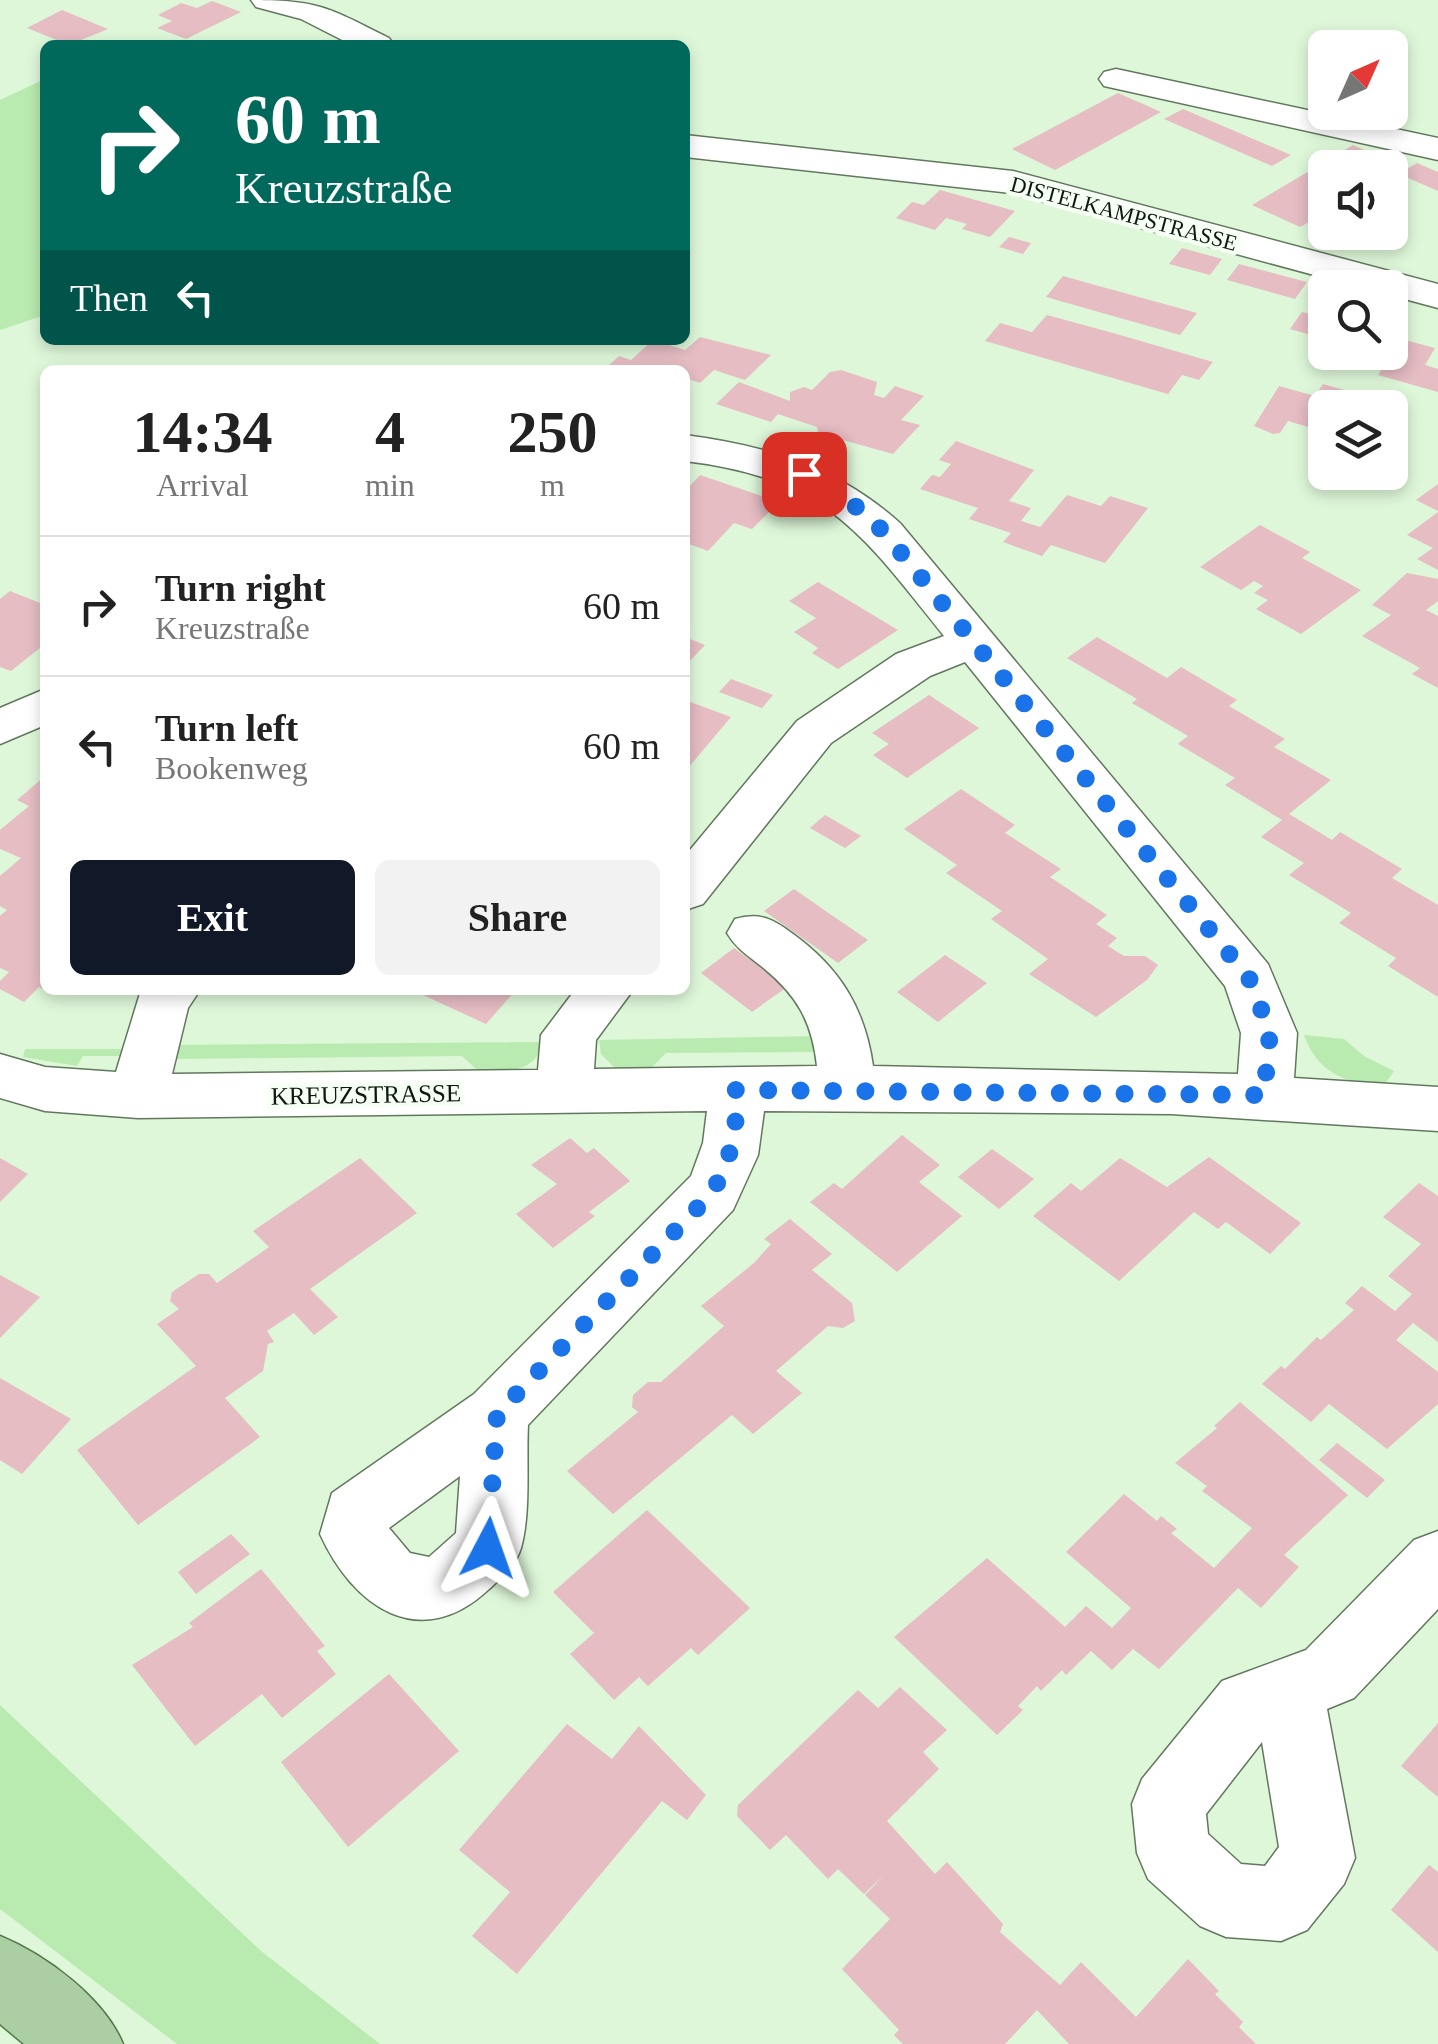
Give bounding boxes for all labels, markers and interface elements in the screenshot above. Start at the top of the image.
north arrow [1308,30,1408,130]
map controls [1308,30,1408,490]
icon: right [70,80,200,210]
text: 60 m [235,81,381,158]
button: sound [1308,150,1408,250]
text: Kreuzstraße [235,163,452,213]
street label: DISTELKAMPSTRASSE [1008,171,1240,256]
icon: left [168,270,223,325]
button: search [1308,270,1408,370]
text: Then [70,277,148,319]
button: layers [1308,390,1408,490]
text: 14:34 [133,399,273,465]
text: 4 [375,399,405,465]
text: 250 [507,399,597,465]
pin [762,432,847,517]
icon: arrive [777,447,832,502]
text: Arrival [156,467,249,503]
text: min [365,467,415,503]
text: m [540,467,565,503]
text: Turn right [155,567,326,609]
icon: right [70,579,125,634]
text: 60 m [583,585,660,627]
text: Kreuzstraße [155,610,310,646]
text: Turn left [155,707,298,749]
icon: left [70,719,125,774]
text: 60 m [583,725,660,767]
text: Bookenweg [155,750,308,786]
button: Exit [70,860,355,975]
button: Share [375,860,660,975]
street label: KREUZSTRASSE [271,1079,461,1110]
position arrow [436,1496,540,1600]

